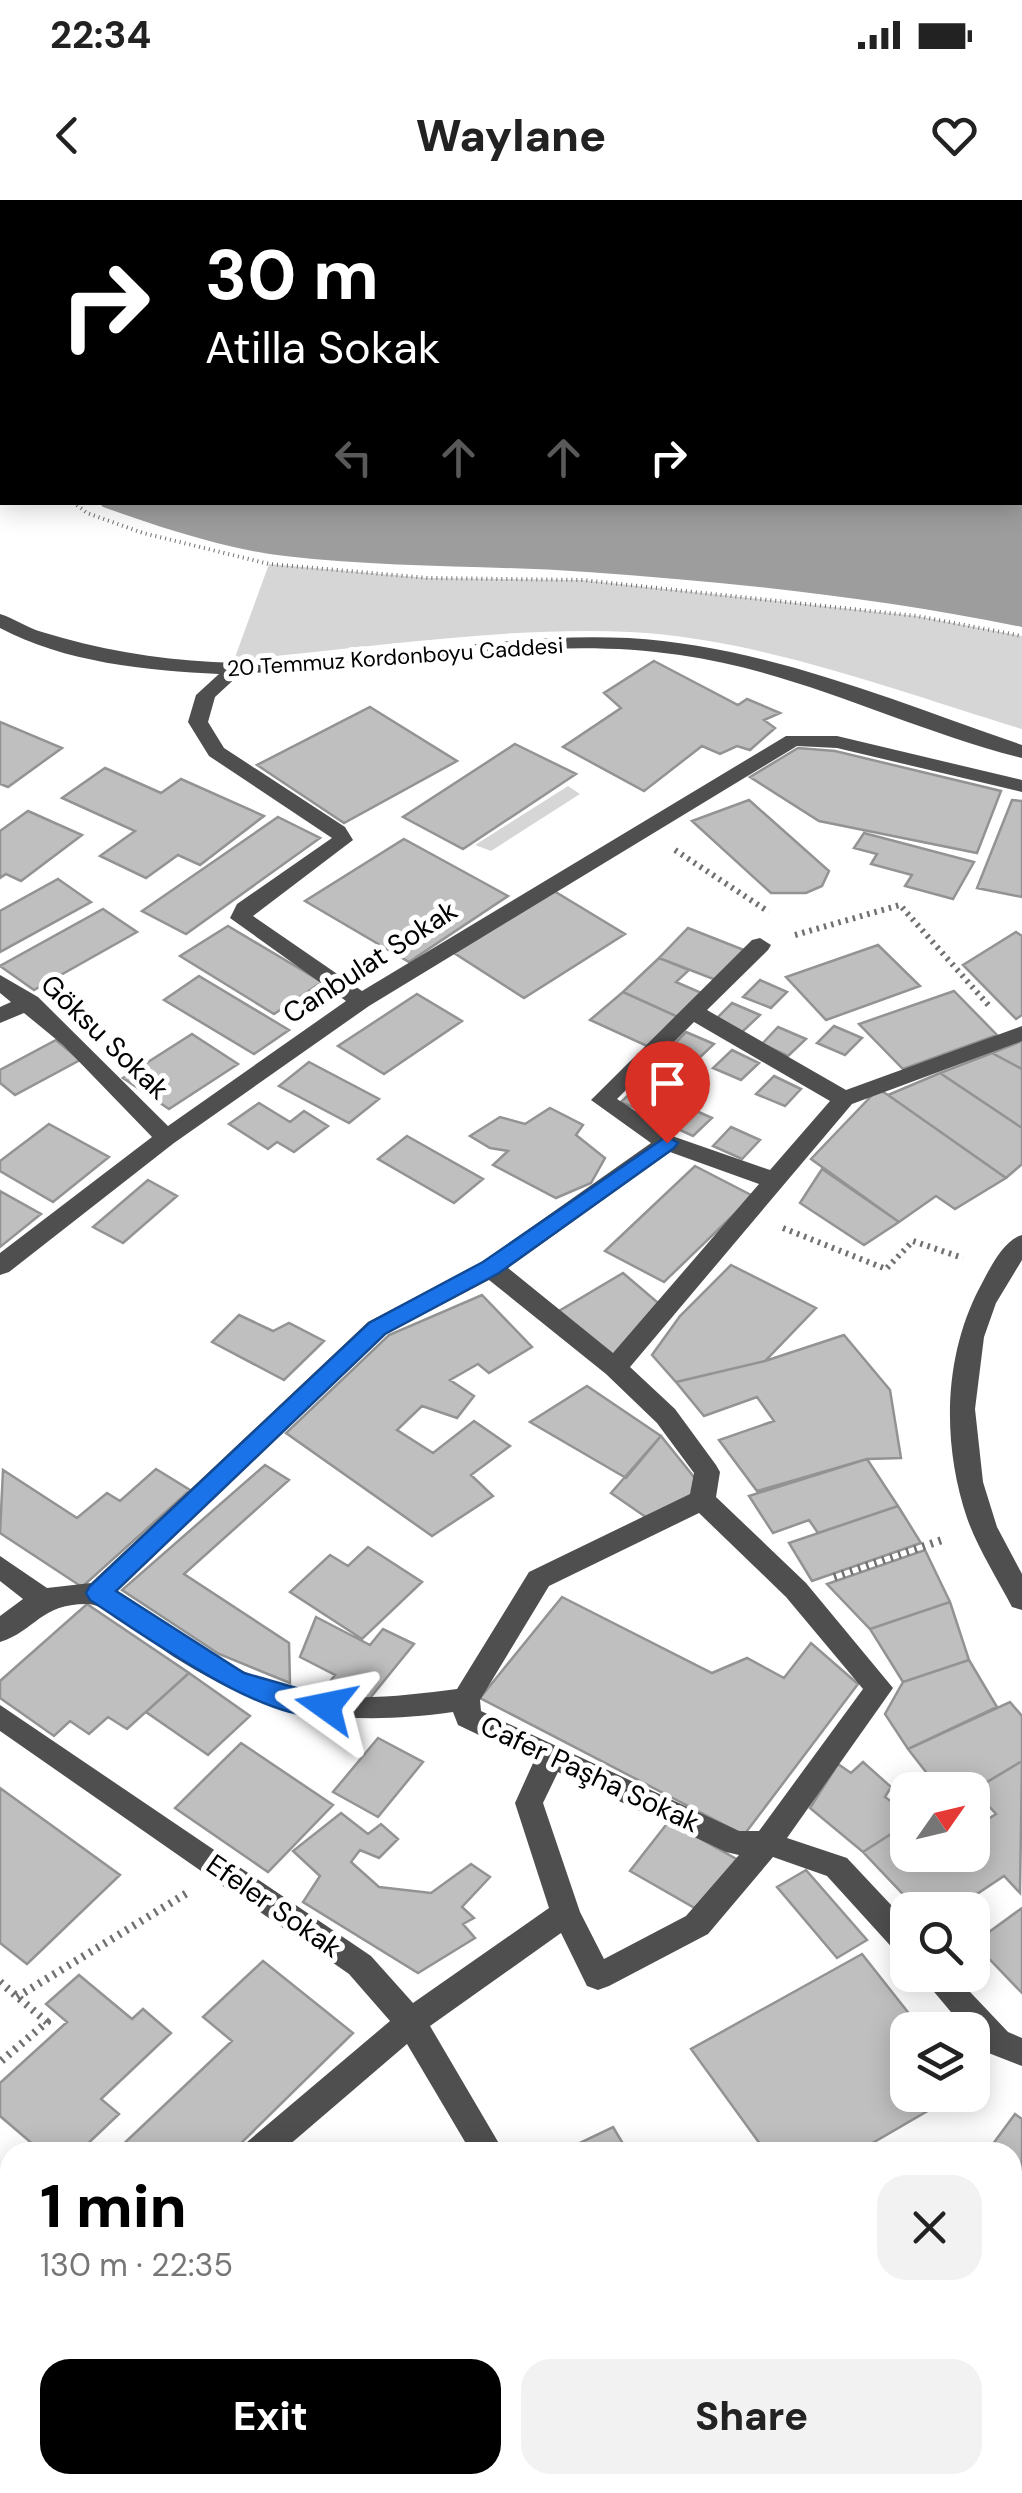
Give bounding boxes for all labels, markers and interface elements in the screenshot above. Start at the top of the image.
text: 22:34 [50,10,151,60]
text: Waylane [416,106,606,165]
icon: back [40,108,95,163]
icon: heart [927,108,982,163]
text: 30 m [205,230,379,321]
icon: right [40,240,170,370]
text: Atilla Sokak [205,318,440,377]
icon: left [326,430,381,485]
icon: ahead [431,430,486,485]
icon: ahead [536,430,591,485]
icon: right [641,430,696,485]
street label: 20 Temmuz Kordonboyu Caddesi [226,631,564,683]
street label: Canbulat Sokak [276,892,464,1032]
street label: Göksu Sokak [33,966,177,1108]
pin [625,1041,710,1144]
icon: arrive [640,1056,695,1111]
position arrow [274,1654,378,1758]
street label: Cafer Paşha Sokak [474,1707,706,1841]
north arrow [890,1772,990,1872]
map controls [890,1772,990,2112]
street label: Efeler Sokak [199,1846,349,1966]
button: search [890,1892,990,1992]
button: layers [890,2012,990,2112]
text: 1 min [40,2167,187,2246]
button: close [877,2175,982,2280]
text: 130 m · 22:35 [40,2244,233,2286]
button: Exit [40,2359,501,2474]
button: Share [521,2359,982,2474]

